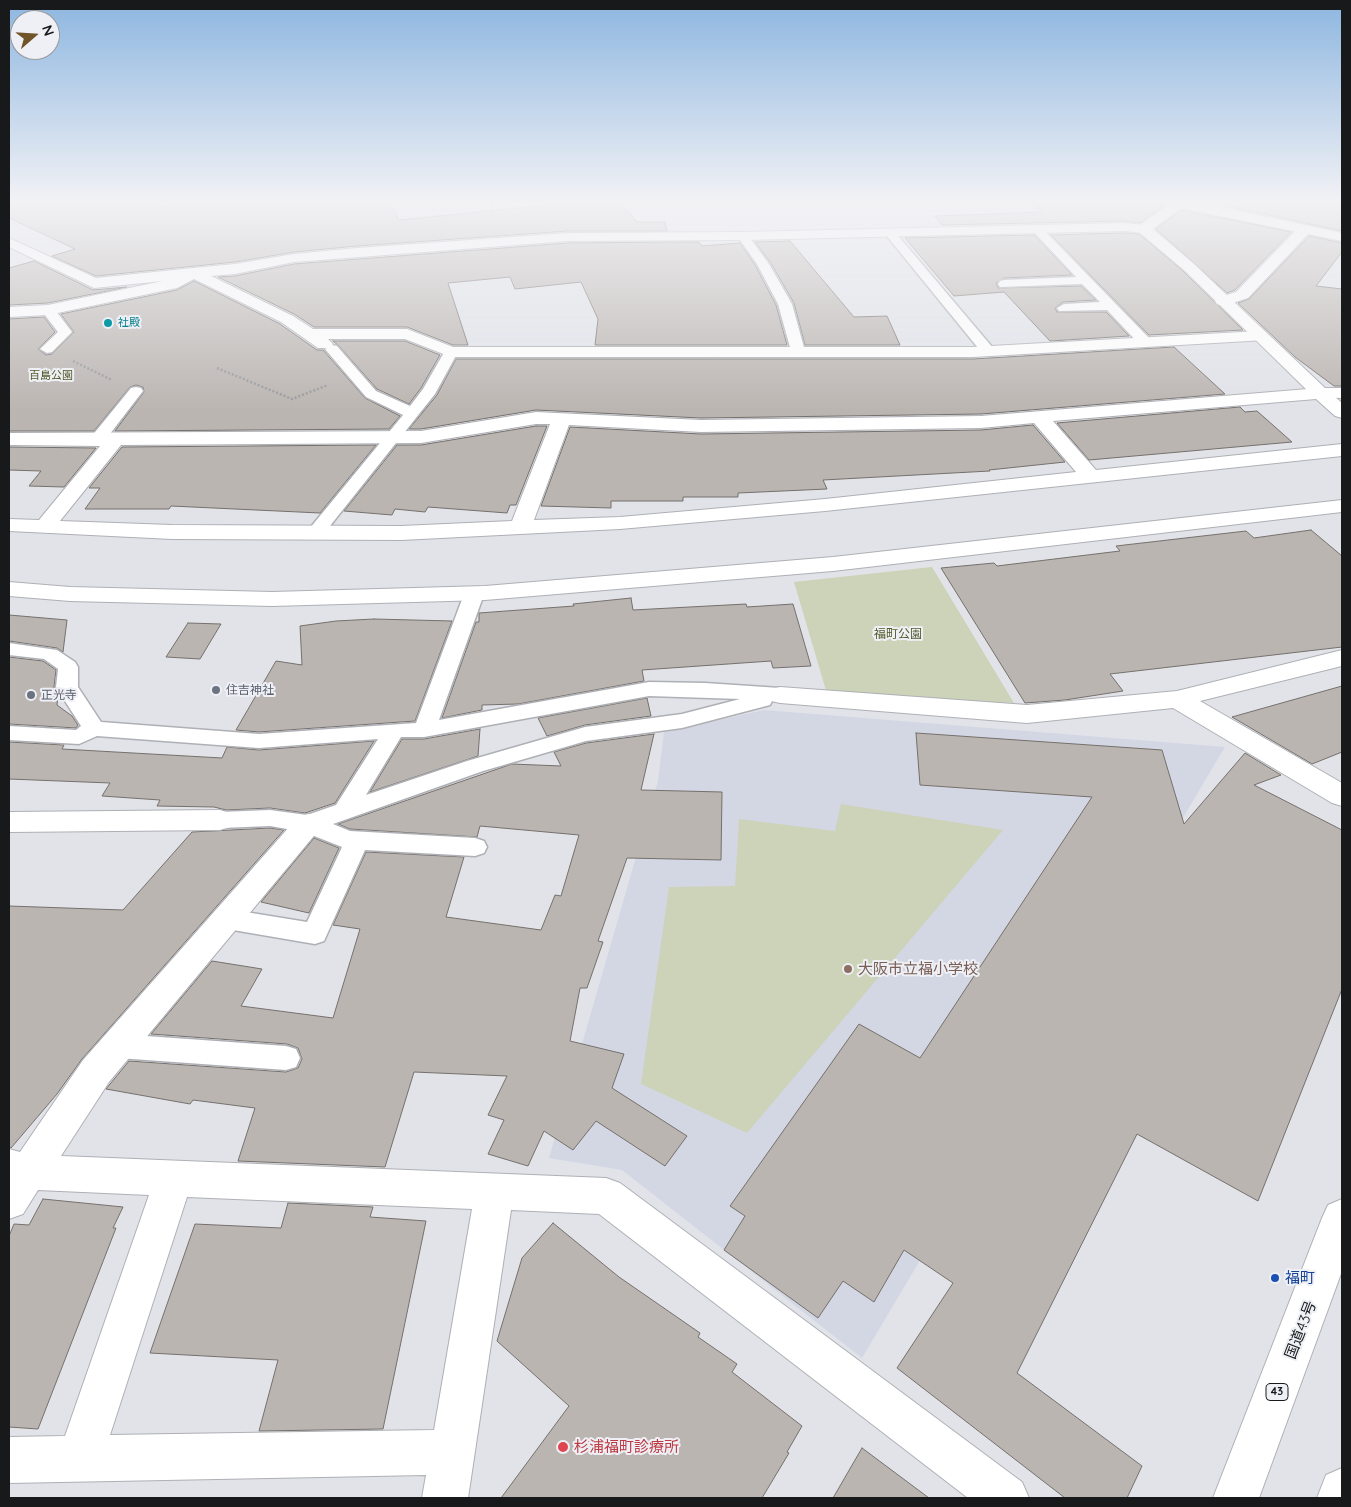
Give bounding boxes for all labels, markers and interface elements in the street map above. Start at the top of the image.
north arrow [10,10,60,60]
text: N [38,23,58,38]
place label: 社殿 [118,316,140,330]
marker: 社殿 [102,317,114,329]
park label: 百島公園 [29,369,73,383]
park label: 福町公園 [874,627,922,641]
place label: 住吉神社 [226,683,274,697]
marker: 住吉神社 [210,684,222,696]
place label: 正光寺 [41,688,77,702]
marker: 正光寺 [25,689,37,701]
place label: 大阪市立福小学校 [858,960,978,978]
marker: 大阪市立福小学校 [842,963,854,975]
place label: 福町 [1285,1269,1315,1287]
marker: 福町 [1269,1272,1281,1284]
street label: 国道43号 [1282,1298,1320,1362]
road number: 43 [1266,1384,1288,1400]
place label: 杉浦福町診療所 [574,1438,679,1456]
marker: 杉浦福町診療所 [556,1440,570,1454]

